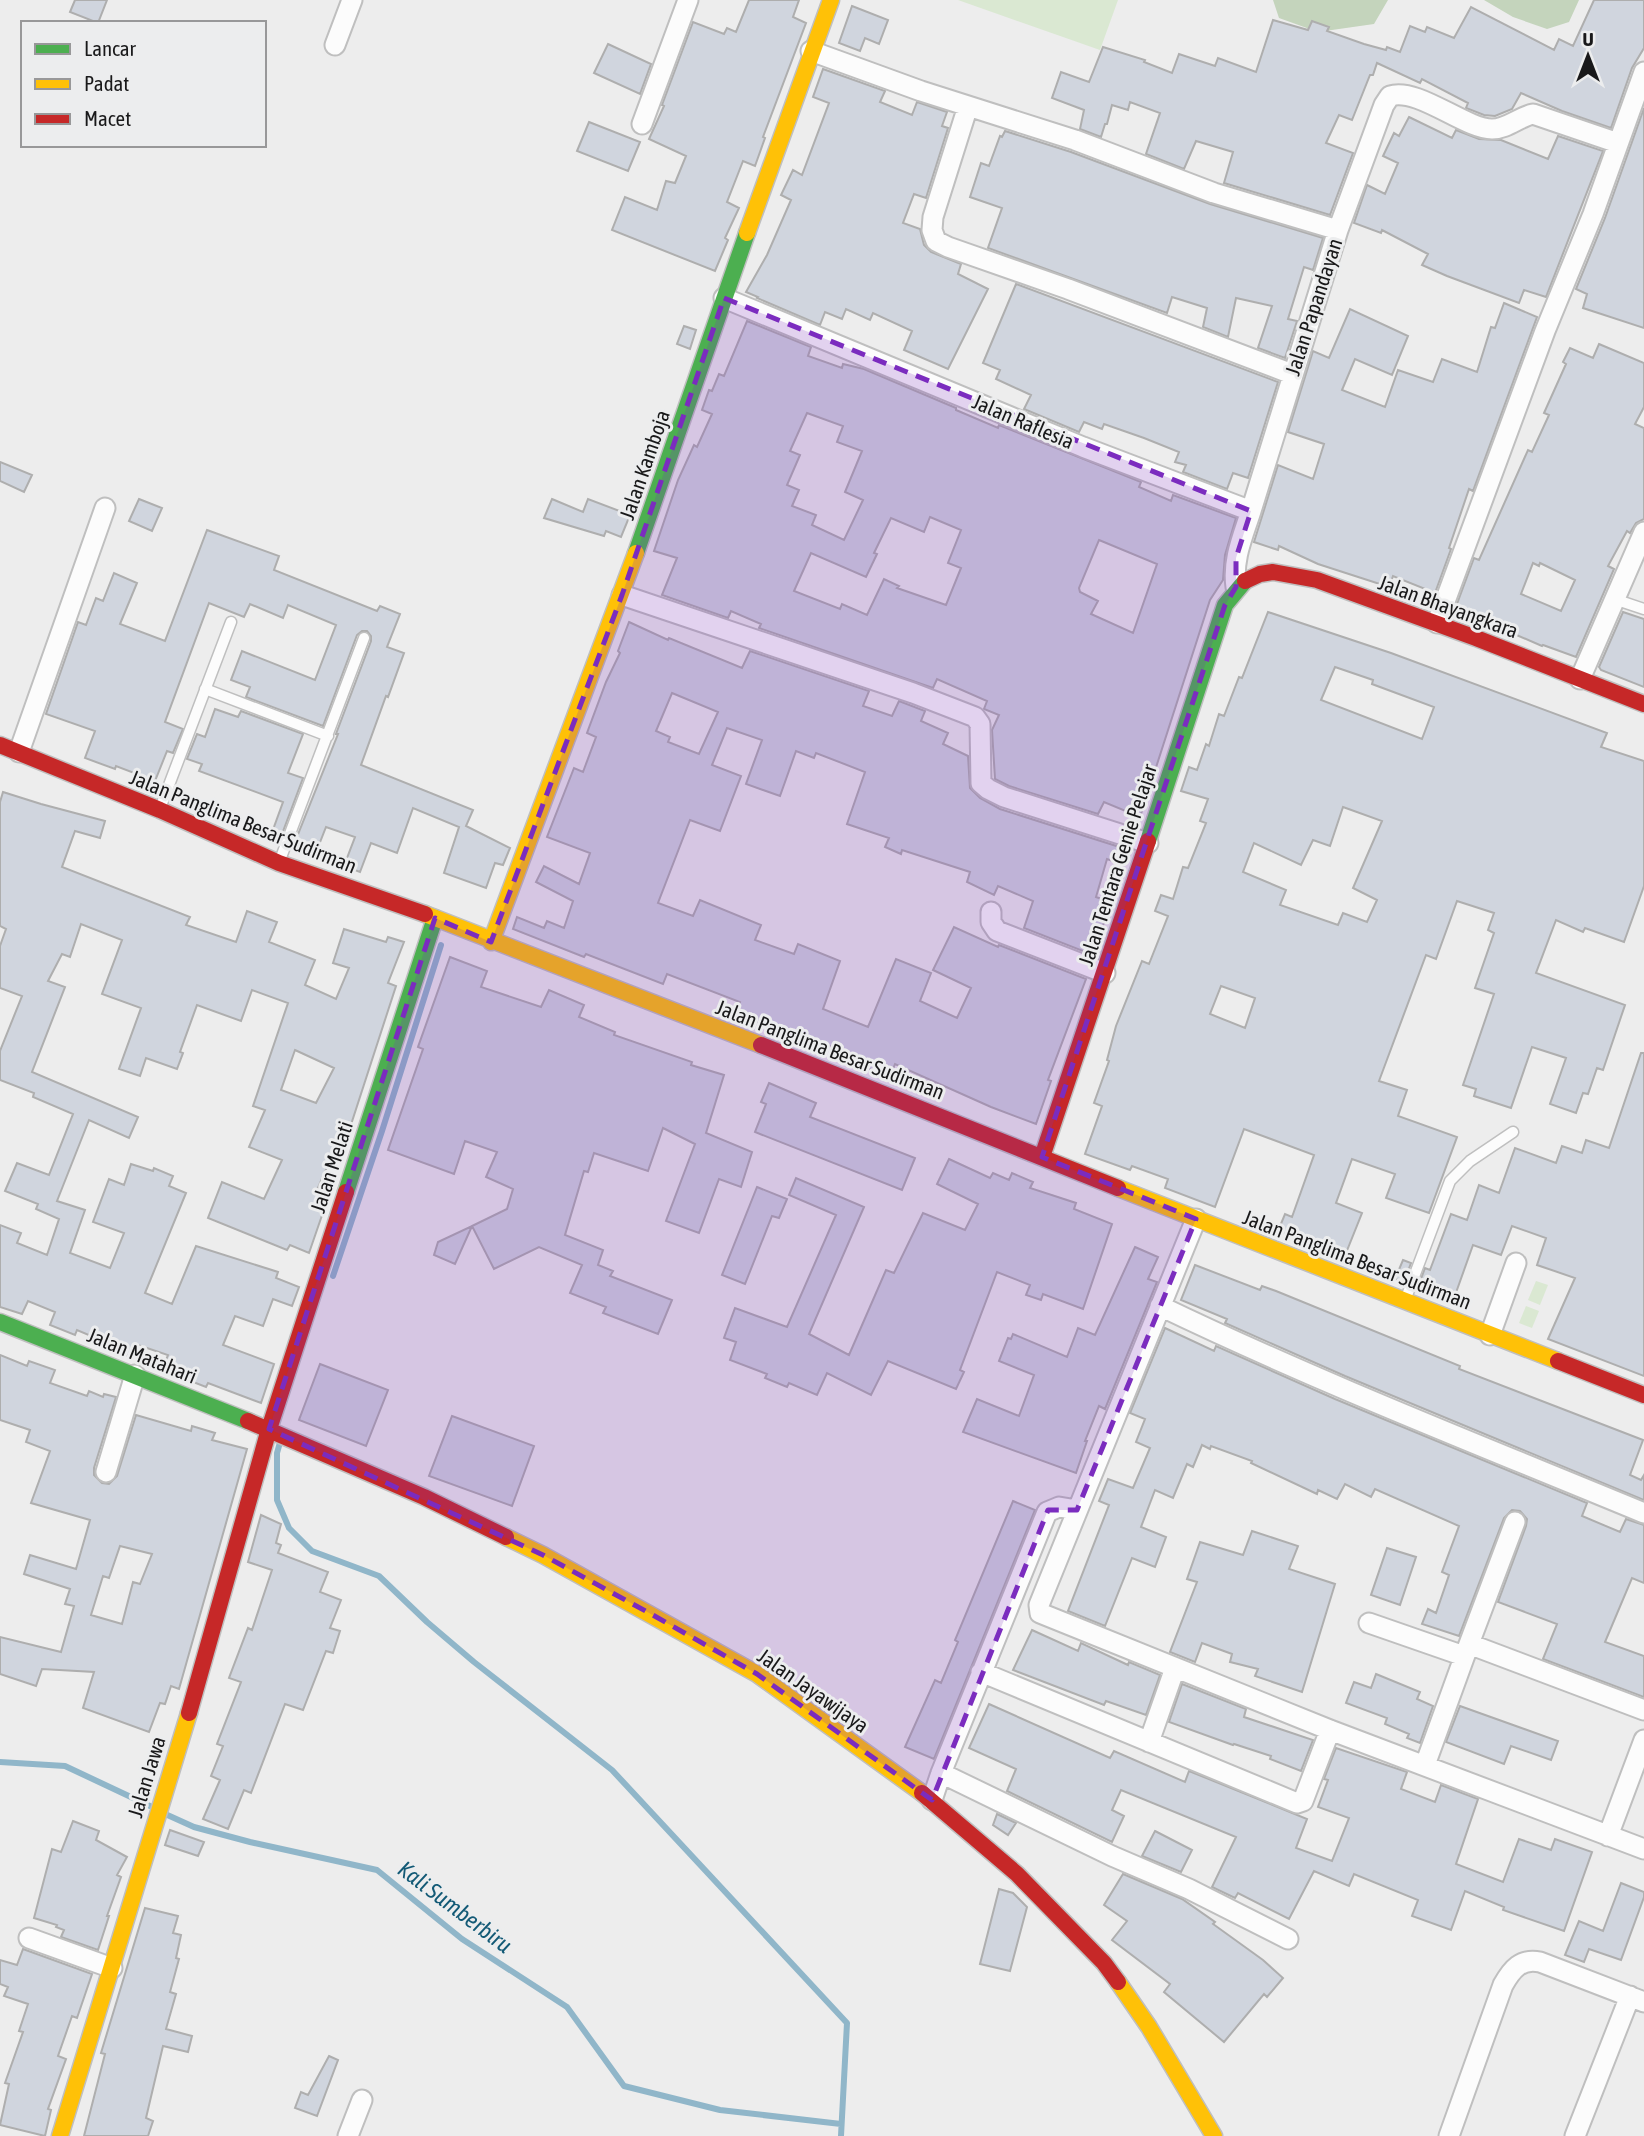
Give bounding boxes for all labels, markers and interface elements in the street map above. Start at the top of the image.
legend [21,21,266,147]
north arrow [1553,21,1623,91]
text: U [1582,28,1594,50]
text: Lancar [84,36,137,60]
text: Padat [84,71,129,95]
text: Macet [84,106,131,130]
street label: Jalan Papandayan [1280,235,1346,378]
street label: Jalan Raflesia [969,389,1078,453]
street label: Jalan Kamboja [614,407,674,523]
street label: Jalan Bhayangkara [1375,570,1521,642]
street label: Jalan Tentara Genie Pelajar [1073,760,1161,969]
street label: Jalan Panglima Besar Sudirman [126,764,360,878]
street label: Jalan Panglima Besar Sudirman [713,994,948,1104]
street label: Jalan Melati [305,1118,357,1215]
street label: Jalan Panglima Besar Sudirman [1240,1204,1475,1314]
street label: Jalan Matahari [84,1322,200,1388]
street label: Jalan Jayawijaya [754,1643,874,1737]
street label: Jalan Jawa [122,1733,170,1820]
water label: Kali Sumberbiru [393,1856,517,1958]

